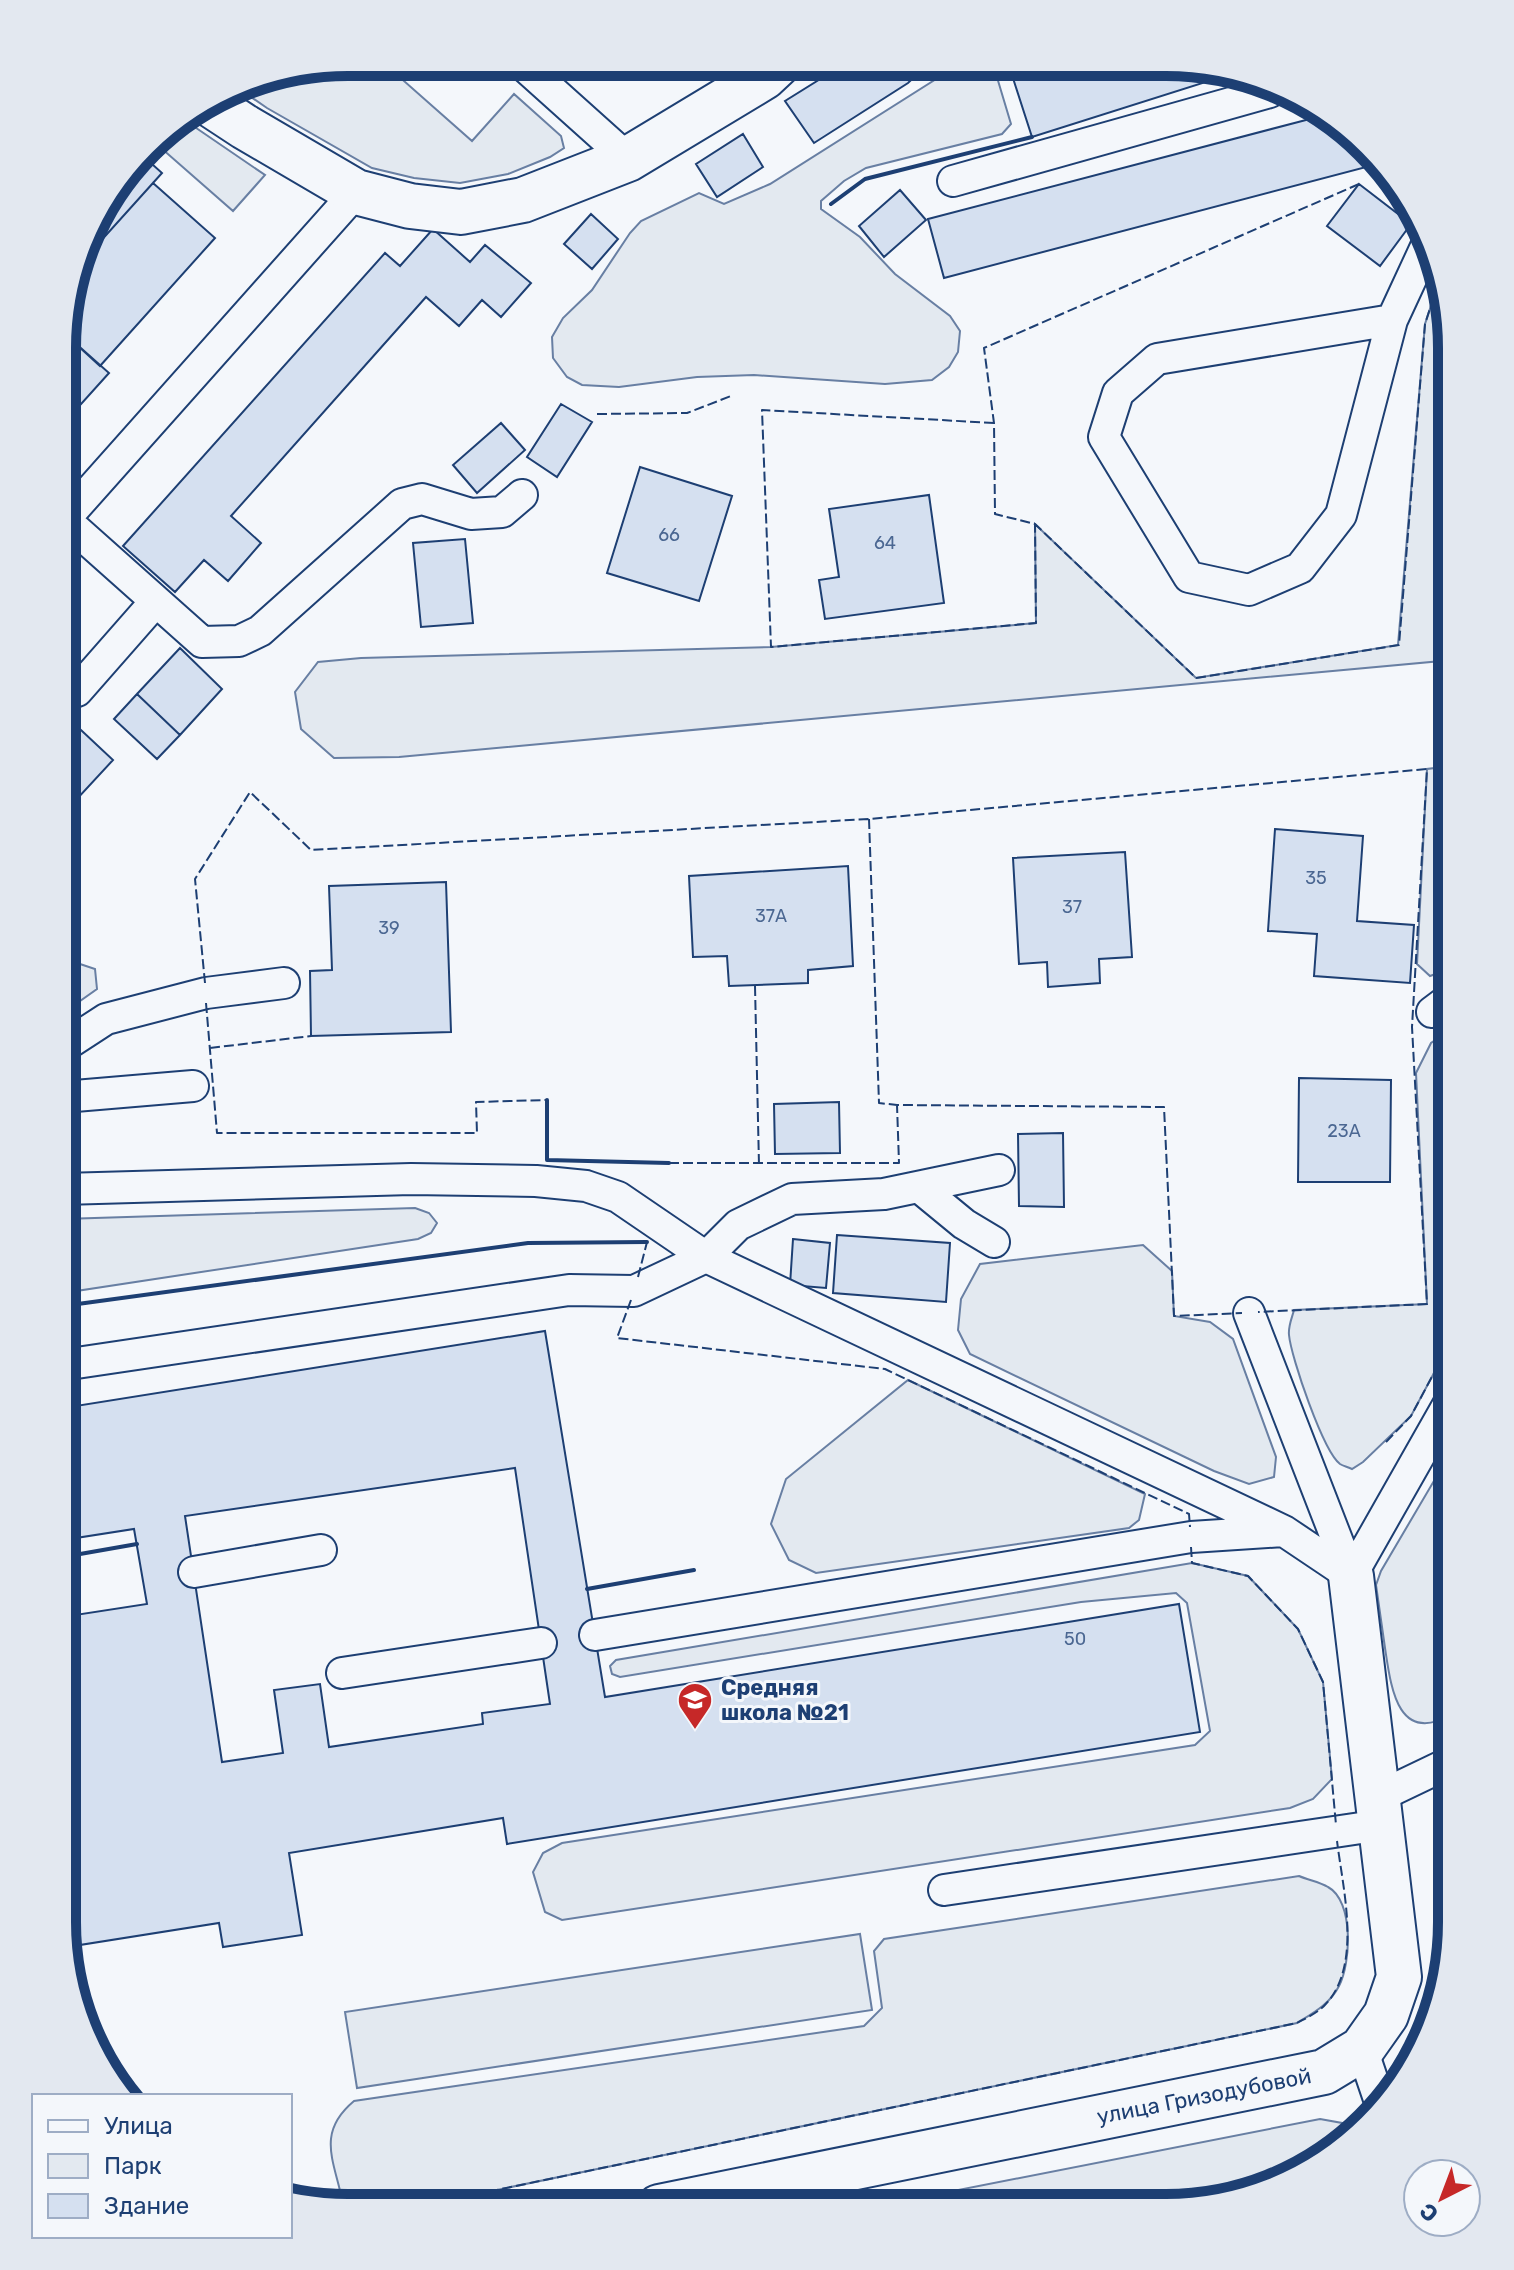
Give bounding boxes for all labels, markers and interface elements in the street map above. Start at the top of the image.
house number: 66 [658,524,680,546]
house number: 64 [874,532,896,554]
house number: 35 [1305,867,1327,889]
house number: 37 [1062,896,1082,918]
house number: 37А [755,905,787,927]
house number: 39 [378,917,400,939]
house number: 23А [1327,1120,1361,1142]
house number: 50 [1064,1628,1086,1650]
place label: Средняя школа №21 [721,1674,849,1726]
school or university icon: Средняя школа №21 [676,1681,714,1731]
street label: улица Гризодубовой [1095,2062,1313,2130]
legend [32,2094,292,2238]
text: Улица [104,2112,173,2140]
text: Парк [104,2152,162,2180]
north arrow [1402,2158,1482,2238]
text: Здание [104,2192,189,2220]
text: С [1414,2197,1444,2228]

